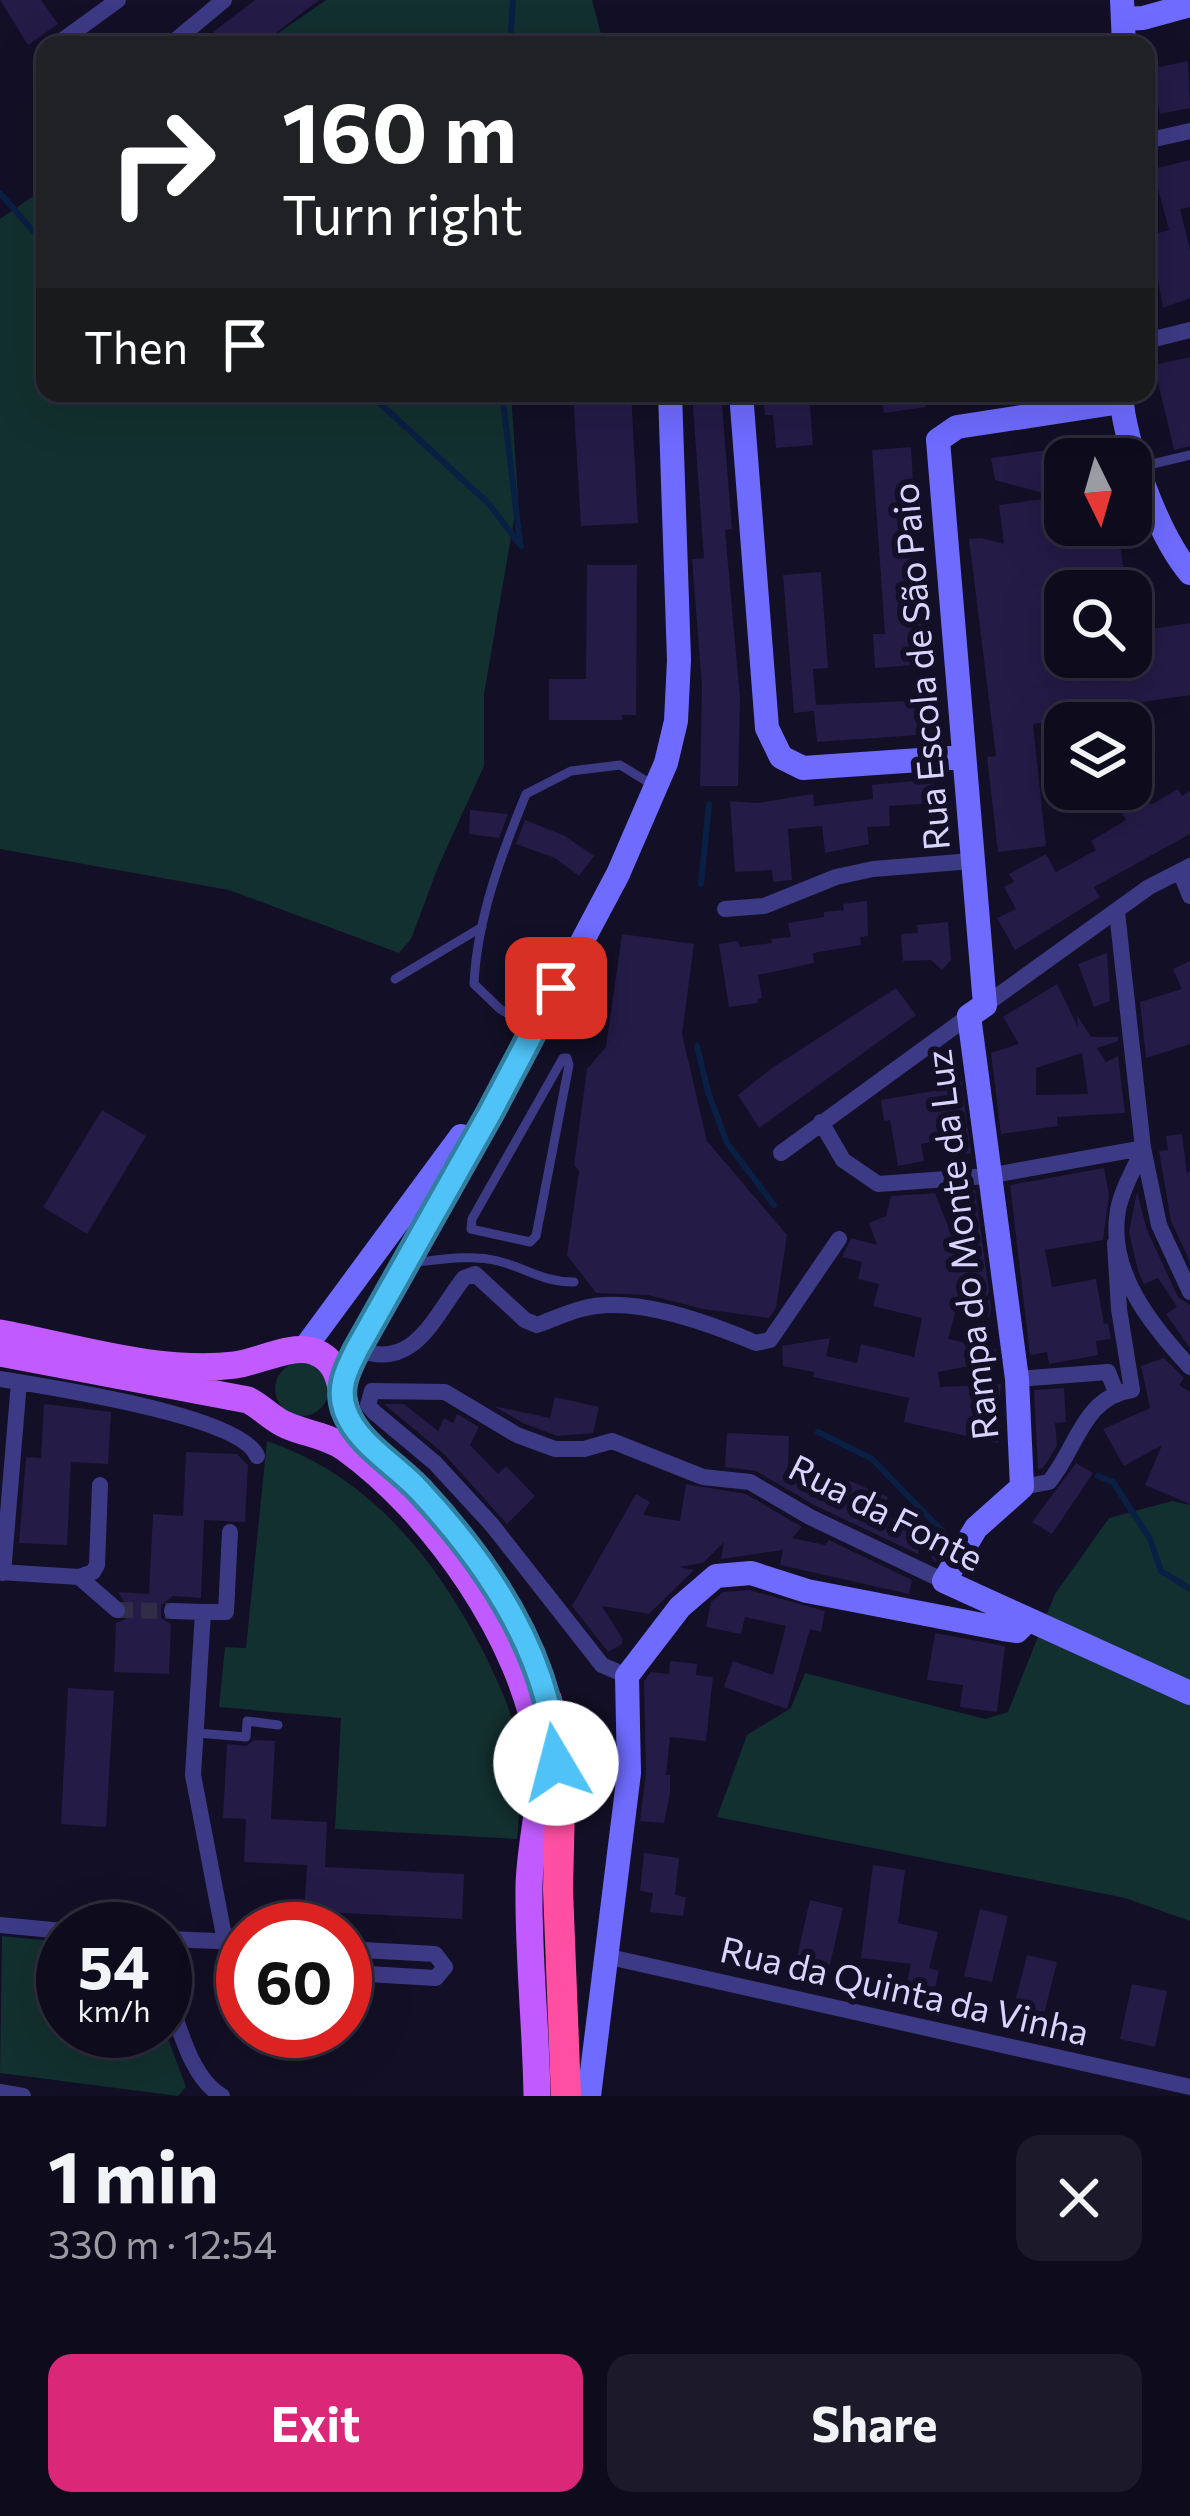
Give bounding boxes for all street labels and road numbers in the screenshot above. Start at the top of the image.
street label: Rua Escola de São Paio [881,481,957,853]
street label: Rampa do Monte da Luz [914,1048,1006,1442]
street label: Rua da Fonte [783,1443,991,1579]
street label: Rua da Quinta da Vinha [717,1925,1093,2053]

